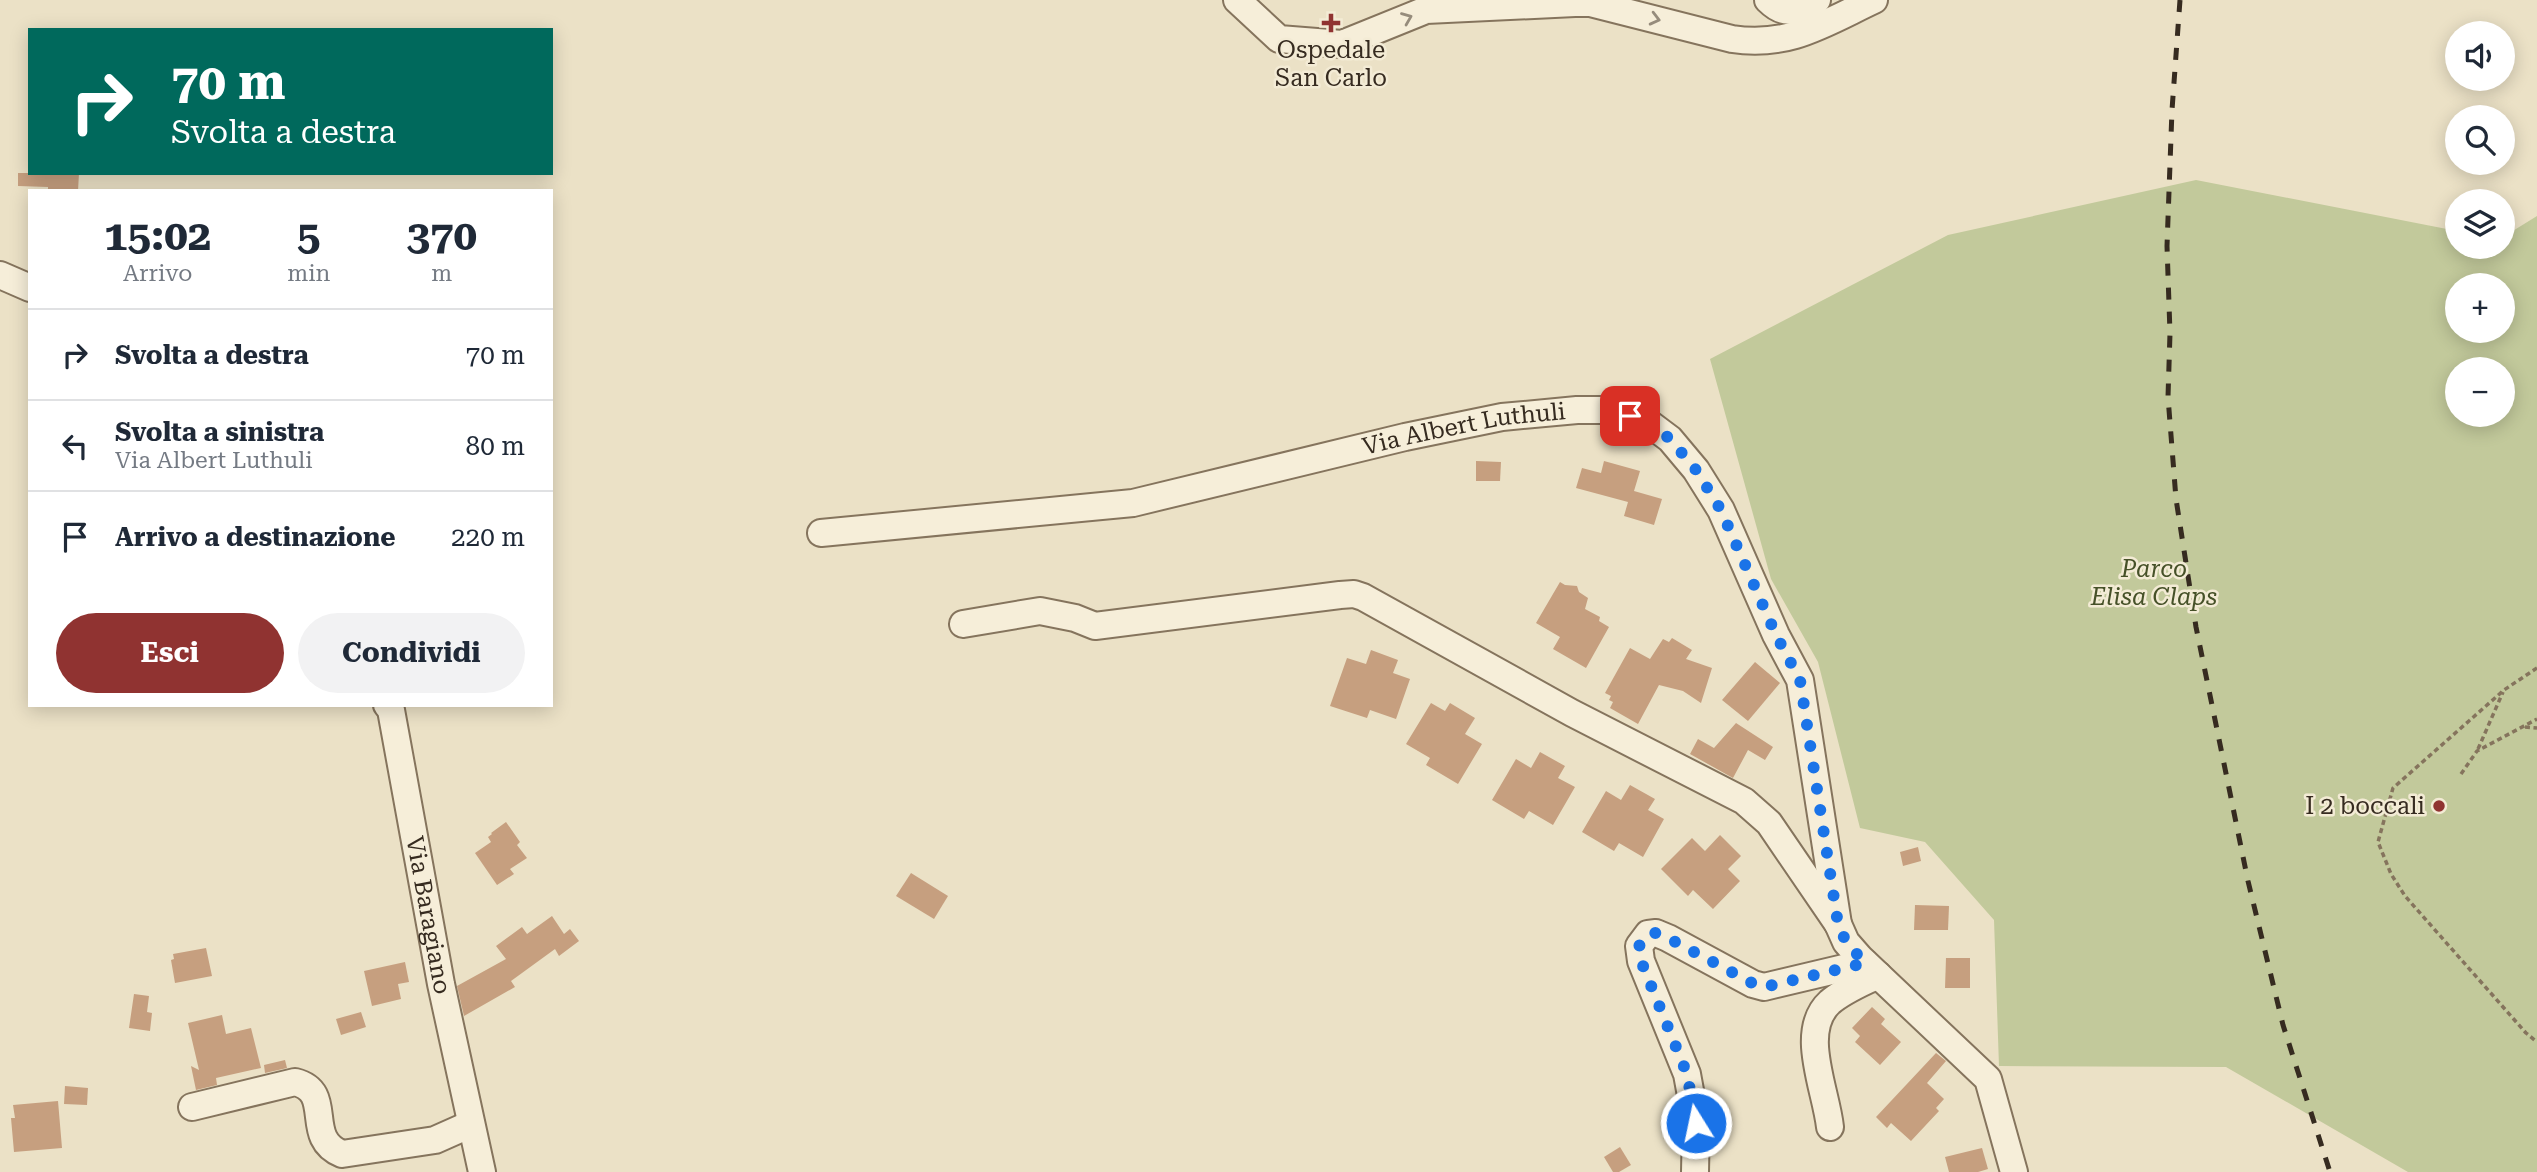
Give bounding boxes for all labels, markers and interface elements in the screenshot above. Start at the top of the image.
one-way arrow [1649,11,1661,25]
one-way arrow [1400,12,1412,26]
marker: Ospedale San Carlo [1321,13,1341,33]
map controls [2445,21,2515,427]
button: sound [2445,21,2515,91]
place label: Ospedale San Carlo [1275,36,1387,92]
text: 70 m [171,54,286,111]
icon: right [56,56,147,147]
button: search [2445,105,2515,175]
text: Svolta a destra [171,113,396,151]
button: layers [2445,189,2515,259]
text: 15:02 [104,211,211,260]
text: 5 [297,211,321,260]
text: 370 [406,211,477,260]
text: Arrivo [123,260,192,287]
text: min [287,260,330,287]
text: m [431,260,452,287]
button: + [2445,273,2515,343]
icon: right [56,336,94,374]
text: Svolta a destra [115,340,309,370]
text: 70 m [466,340,525,370]
button: − [2445,357,2515,427]
pin [1600,386,1660,446]
street label: Via Albert Luthuli [1360,397,1567,461]
icon: arrive [1611,397,1649,435]
text: Svolta a sinistra [115,417,324,447]
icon: left [56,427,94,465]
text: 80 m [466,431,525,461]
text: Via Albert Luthuli [115,447,312,474]
icon: arrive [56,518,94,556]
text: Arrivo a destinazione [115,522,396,552]
text: 220 m [451,522,525,552]
park label: Parco Elisa Claps [2090,555,2217,611]
button: Esci [56,613,284,693]
button: Condividi [298,613,525,693]
place label: I 2 boccali [2305,792,2425,820]
marker: I 2 boccali [2431,798,2447,814]
street label: Via Baragiano [400,834,457,997]
position arrow [1659,1086,1733,1160]

